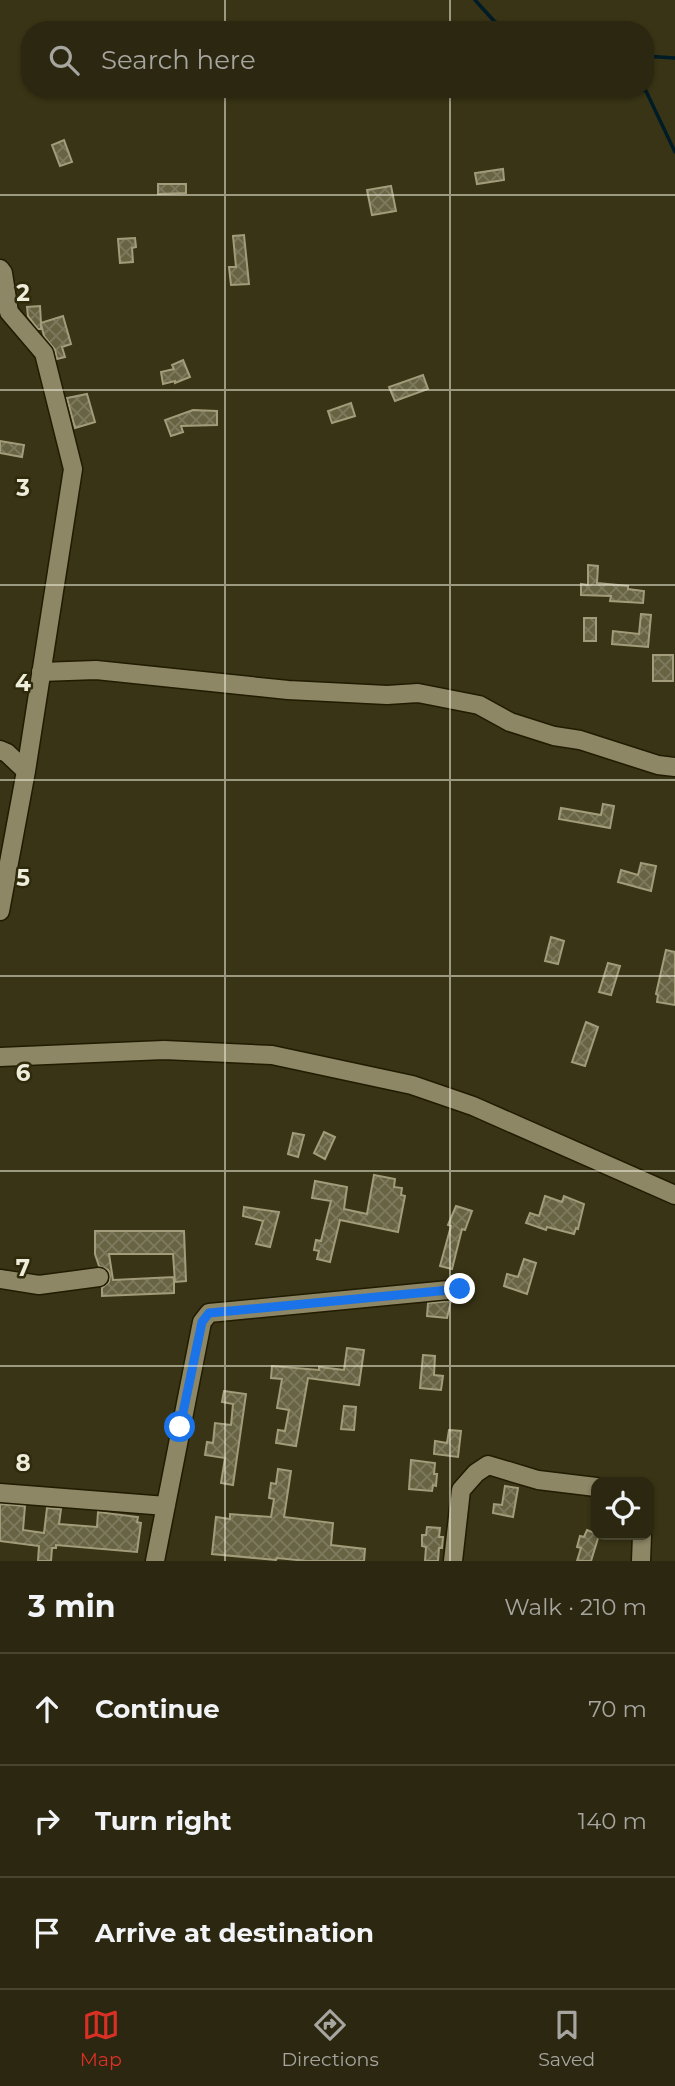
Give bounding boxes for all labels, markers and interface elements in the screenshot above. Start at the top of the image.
search box [21,21,654,98]
icon: search [45,41,83,79]
text: Search here [101,44,256,76]
text: 2 [16,279,30,307]
text: 3 [15,474,30,502]
text: 4 [15,669,31,697]
text: 5 [16,864,30,892]
text: 6 [16,1059,31,1087]
text: 7 [16,1254,30,1282]
route end [444,1273,475,1304]
route start [164,1411,195,1442]
text: 8 [15,1449,31,1477]
map controls [591,1477,654,1540]
button: locate [591,1477,654,1540]
text: 3 min [28,1588,115,1625]
text: Walk · 210 m [504,1593,647,1621]
icon: ahead [28,1690,66,1728]
text: Continue [95,1693,220,1725]
text: 70 m [588,1695,647,1723]
icon: right [28,1802,66,1840]
text: Turn right [95,1805,231,1837]
text: 140 m [578,1807,647,1835]
icon: arrive [28,1914,66,1952]
text: Arrive at destination [95,1917,374,1949]
tab: Map [80,2006,122,2071]
tab: Directions [281,2006,379,2071]
tab: Saved [538,2006,595,2071]

